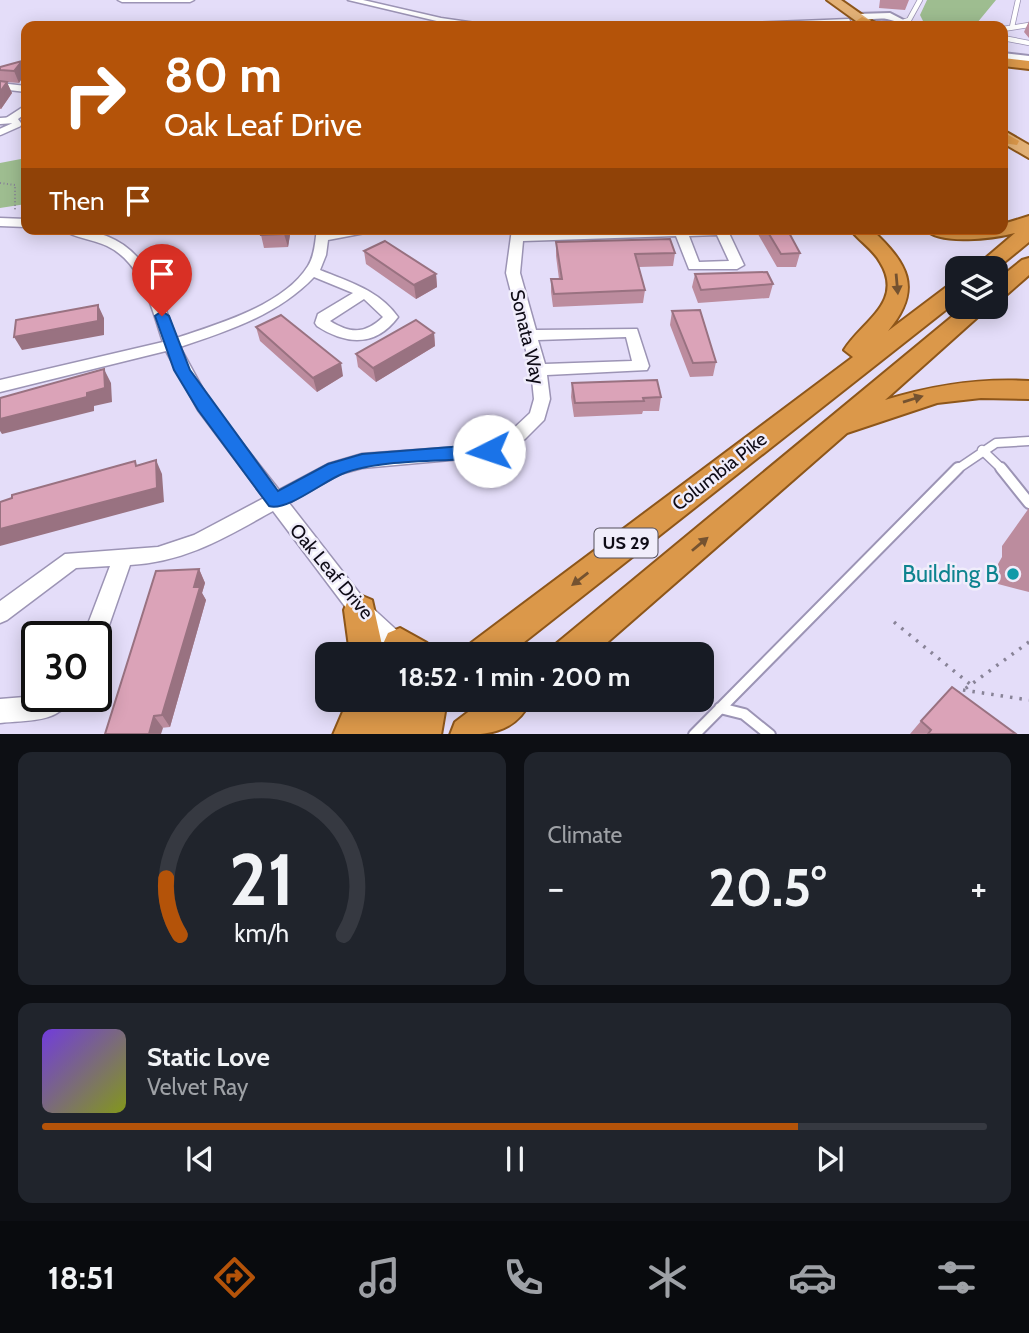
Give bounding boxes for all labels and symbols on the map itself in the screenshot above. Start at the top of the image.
pin [132,244,192,316]
one-way arrow [892,273,903,295]
street label: Sonata Way [505,288,550,387]
one-way arrow [903,393,924,403]
position arrow [452,414,526,488]
street label: Columbia Pike [667,427,771,515]
street label: Oak Leaf Drive [285,519,378,624]
road number: US 29 [594,528,658,558]
one-way arrow [690,537,708,552]
place label: Building B [902,560,999,588]
marker: Building B [1005,566,1021,582]
one-way arrow [571,572,589,587]
speed limit sign: 30 [21,621,112,712]

